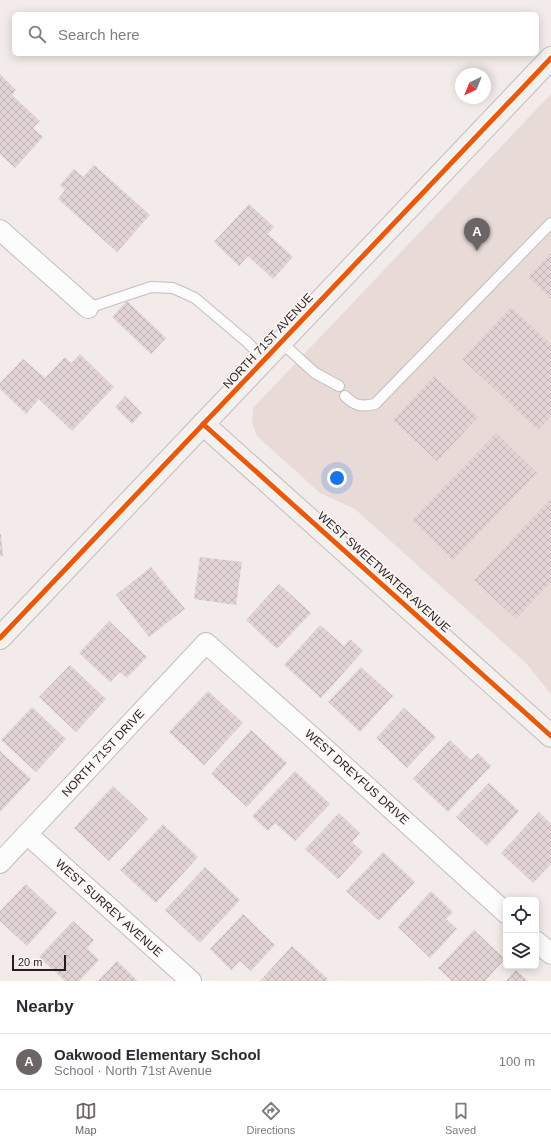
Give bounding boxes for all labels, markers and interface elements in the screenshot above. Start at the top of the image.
search box [12,12,539,56]
icon: search [26,23,48,45]
text: Search here [58,26,140,43]
north arrow [455,68,491,104]
pin: A [464,218,490,251]
street label: NORTH 71ST AVENUE [220,290,316,392]
your location [327,468,347,488]
street label: WEST SWEETWATER AVENUE [315,509,453,635]
street label: NORTH 71ST DRIVE [59,706,147,800]
street label: WEST DREYFUS DRIVE [302,727,412,827]
street label: WEST SURREY AVENUE [53,856,165,960]
map controls [503,897,539,969]
button: locate [503,897,539,933]
button: layers [503,933,539,969]
scale bar [12,953,66,972]
text: 20 m [18,956,42,968]
text: Nearby [16,997,74,1016]
text: Oakwood Elementary School [54,1046,261,1063]
text: A [24,1054,34,1069]
text: 100 m [499,1054,535,1069]
text: School · North 71st Avenue [54,1063,212,1078]
tab: Map [75,1100,97,1136]
tab: Directions [246,1100,295,1136]
tab: Saved [445,1100,476,1136]

